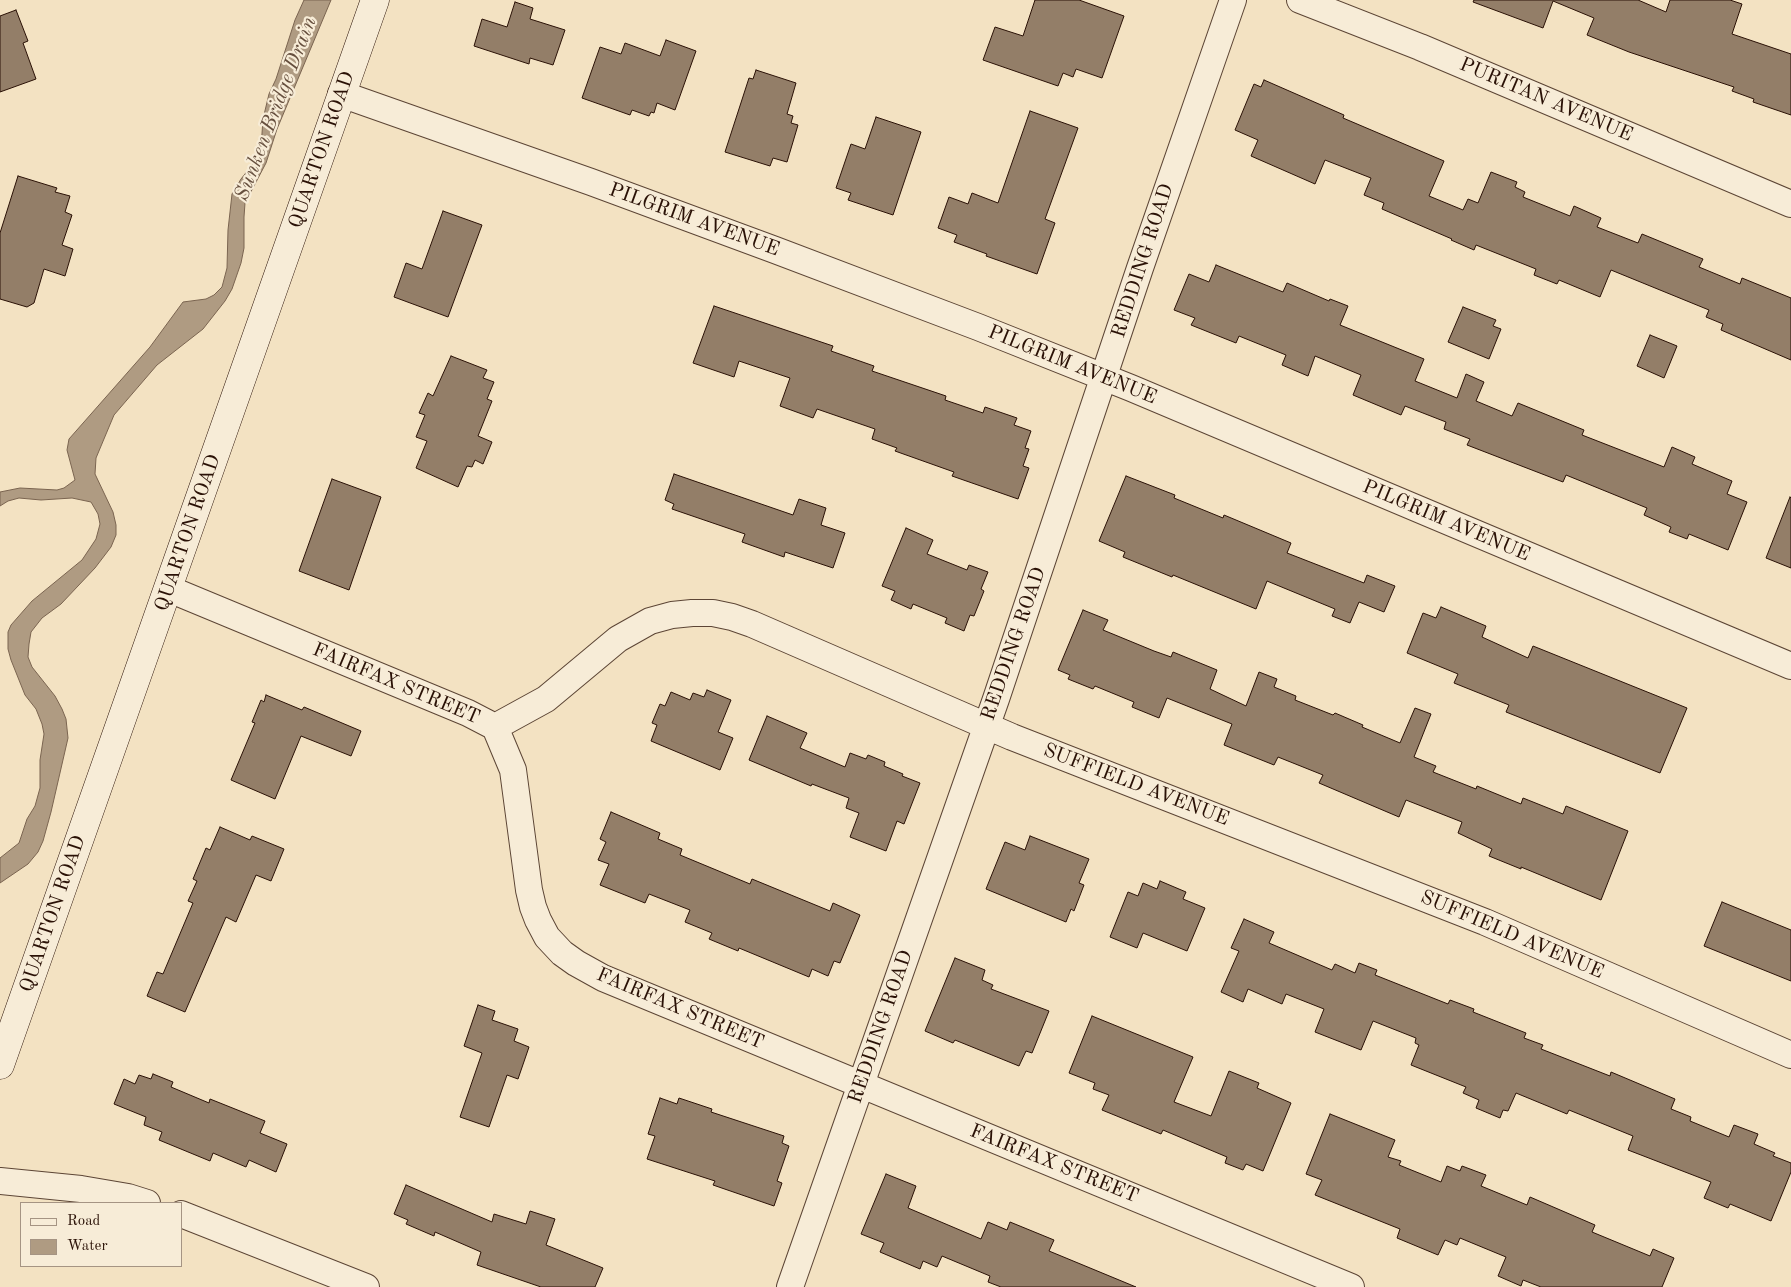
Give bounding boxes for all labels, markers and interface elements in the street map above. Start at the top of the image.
water label: Sunken Bridge Drain [229,13,323,205]
street label: PURITAN AVENUE [1456,53,1636,147]
street label: QUARTON ROAD [284,68,360,232]
street label: PILGRIM AVENUE [605,178,783,262]
street label: REDDING ROAD [1107,181,1179,341]
street label: PILGRIM AVENUE [984,320,1160,410]
street label: QUARTON ROAD [150,451,226,615]
street label: PILGRIM AVENUE [1359,475,1533,567]
street label: REDDING ROAD [977,564,1051,724]
street label: FAIRFAX STREET [309,638,483,730]
street label: SUFFIELD AVENUE [1040,739,1232,831]
street label: QUARTON ROAD [15,832,91,996]
street label: SUFFIELD AVENUE [1417,885,1607,985]
street label: REDDING ROAD [844,947,918,1107]
street label: FAIRFAX STREET [593,963,767,1055]
street label: FAIRFAX STREET [966,1119,1142,1209]
legend [20,1202,182,1267]
text: Road [67,1214,100,1229]
text: Water [67,1239,108,1254]

